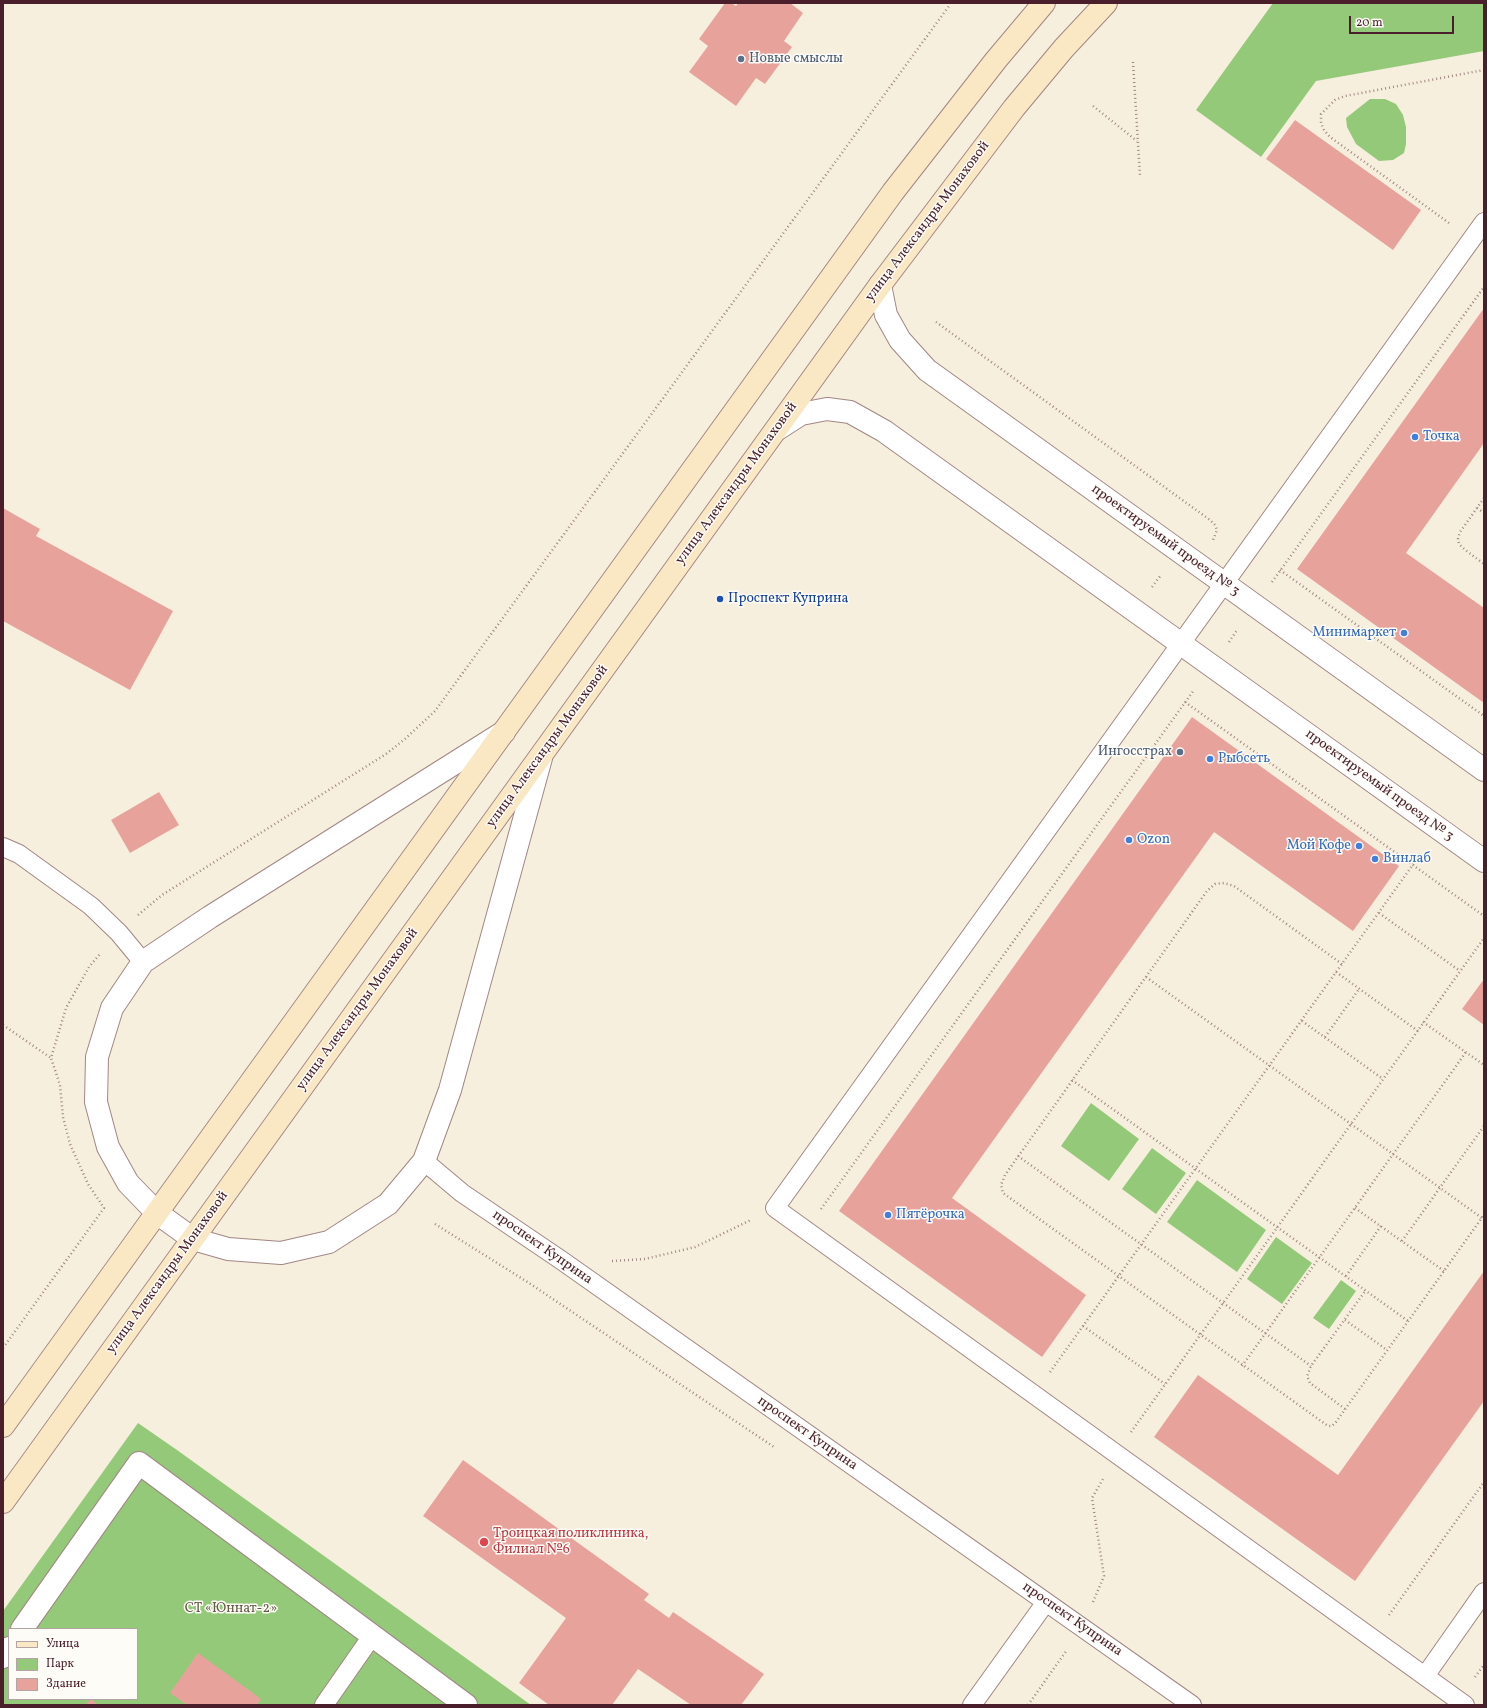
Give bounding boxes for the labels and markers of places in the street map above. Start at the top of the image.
place label: Новые смыслы [749,51,843,67]
marker: Новые смыслы [736,54,746,64]
place label: Точка [1423,429,1460,445]
marker: Точка [1410,432,1420,442]
place label: Проспект Куприна [728,591,848,607]
marker: Проспект Куприна [715,594,725,604]
place label: Минимаркет [1312,625,1396,641]
marker: Минимаркет [1399,628,1409,638]
place label: Ингосстрах [1098,744,1172,760]
marker: Ингосстрах [1175,747,1185,757]
place label: Рыбсеть [1218,751,1270,767]
marker: Рыбсеть [1205,754,1215,764]
place label: Ozon [1137,832,1170,848]
marker: Ozon [1124,835,1134,845]
place label: Мой Кофе [1287,838,1351,854]
marker: Мой Кофе [1354,841,1364,851]
place label: Винлаб [1383,851,1431,867]
marker: Винлаб [1370,854,1380,864]
place label: Пятёрочка [896,1207,965,1223]
marker: Пятёрочка [883,1210,893,1220]
place label: Троицкая поликлиника, Филиал №6 [493,1526,648,1558]
marker: Троицкая поликлиника, Филиал №6 [478,1536,490,1548]

